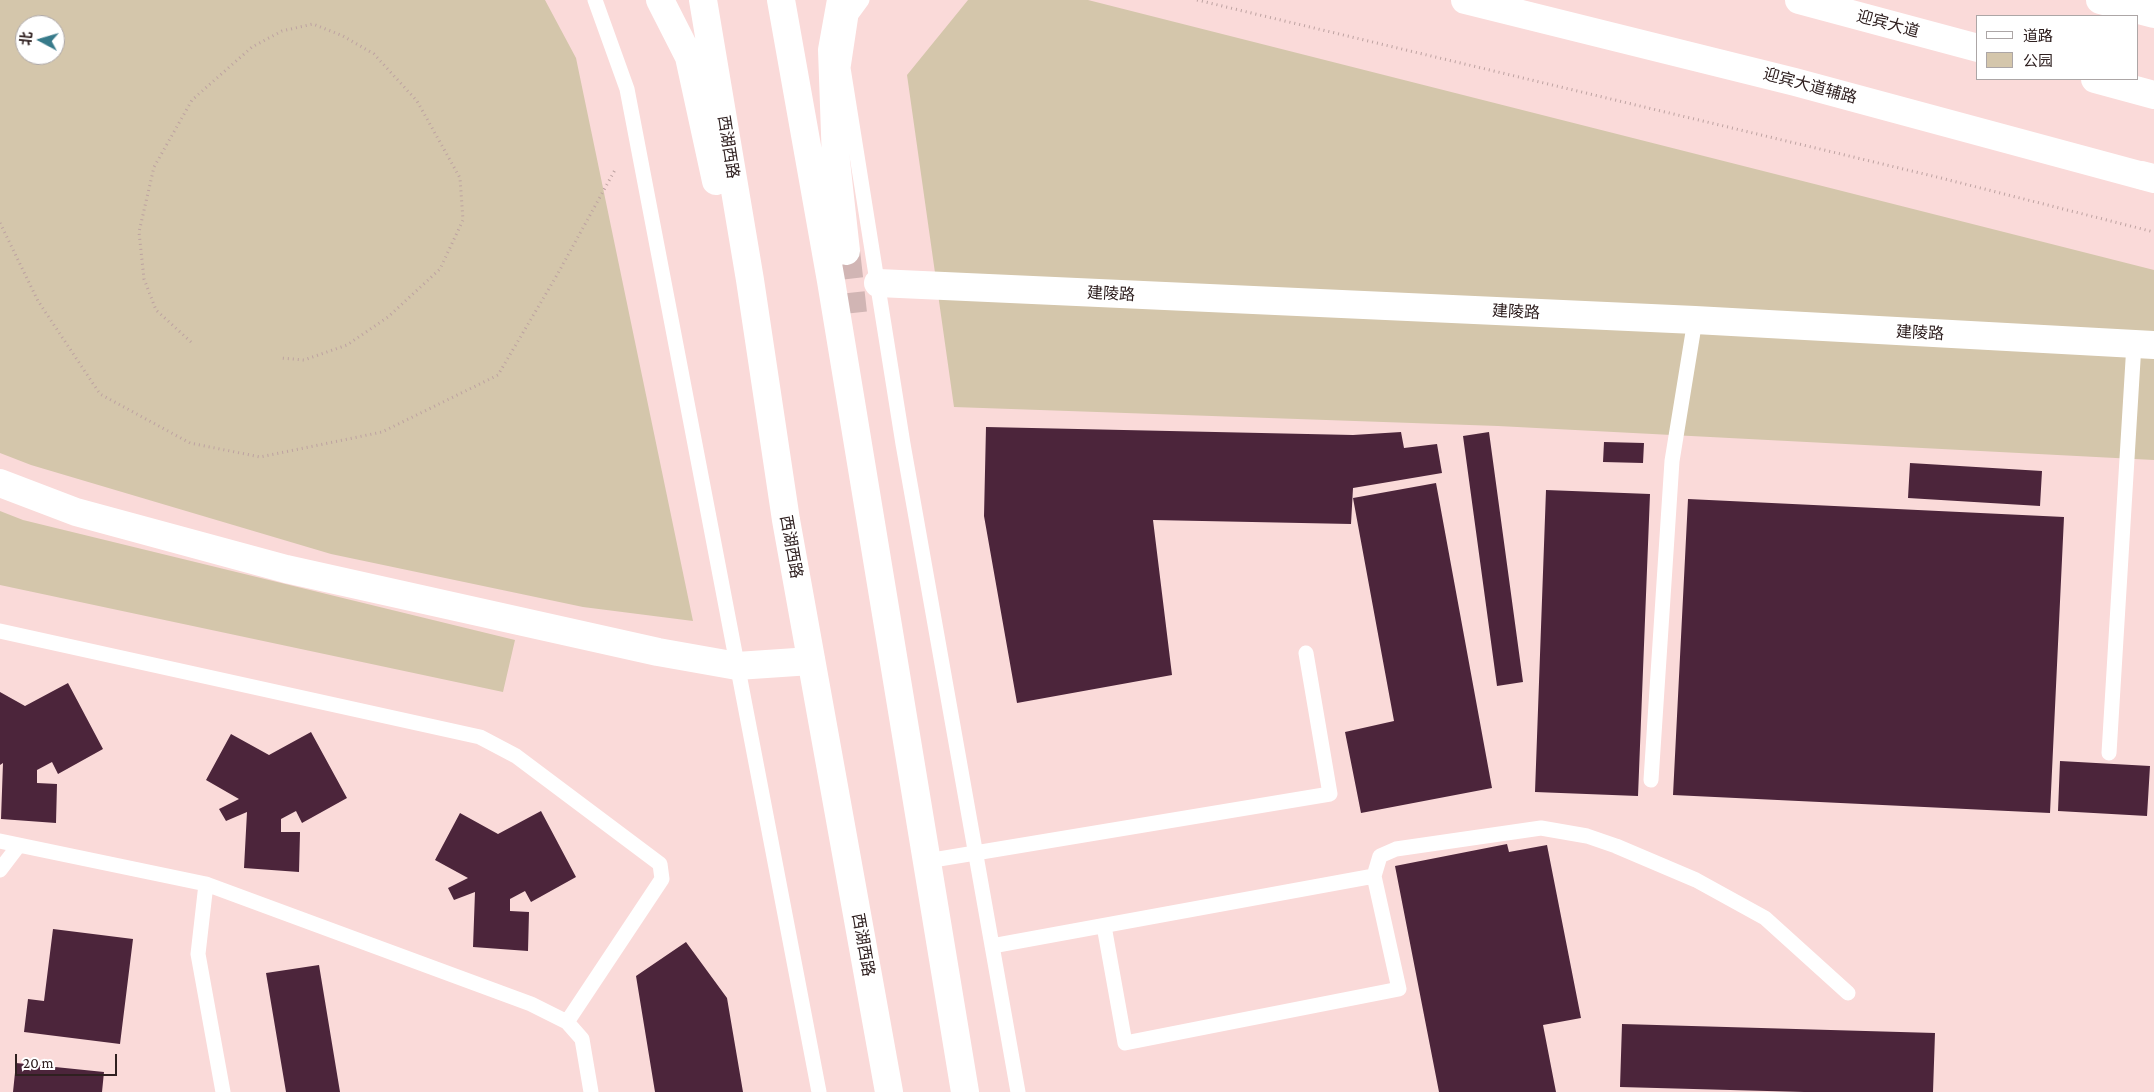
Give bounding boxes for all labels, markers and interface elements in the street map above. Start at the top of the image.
street label: 迎宾大道 [1855,6,1921,42]
north arrow [15,15,65,65]
legend [1976,15,2139,80]
text: 道路 [2023,28,2053,44]
text: 北 [17,31,35,46]
text: 公园 [2023,53,2053,69]
street label: 迎宾大道辅路 [1761,64,1859,108]
street label: 西湖西路 [714,114,742,180]
street label: 建陵路 [1087,283,1135,305]
street label: 建陵路 [1492,301,1540,323]
street label: 建陵路 [1896,322,1944,344]
street label: 西湖西路 [776,514,806,580]
street label: 西湖西路 [848,912,878,978]
scale bar [18,1044,120,1076]
text: 20 m [23,1055,54,1071]

